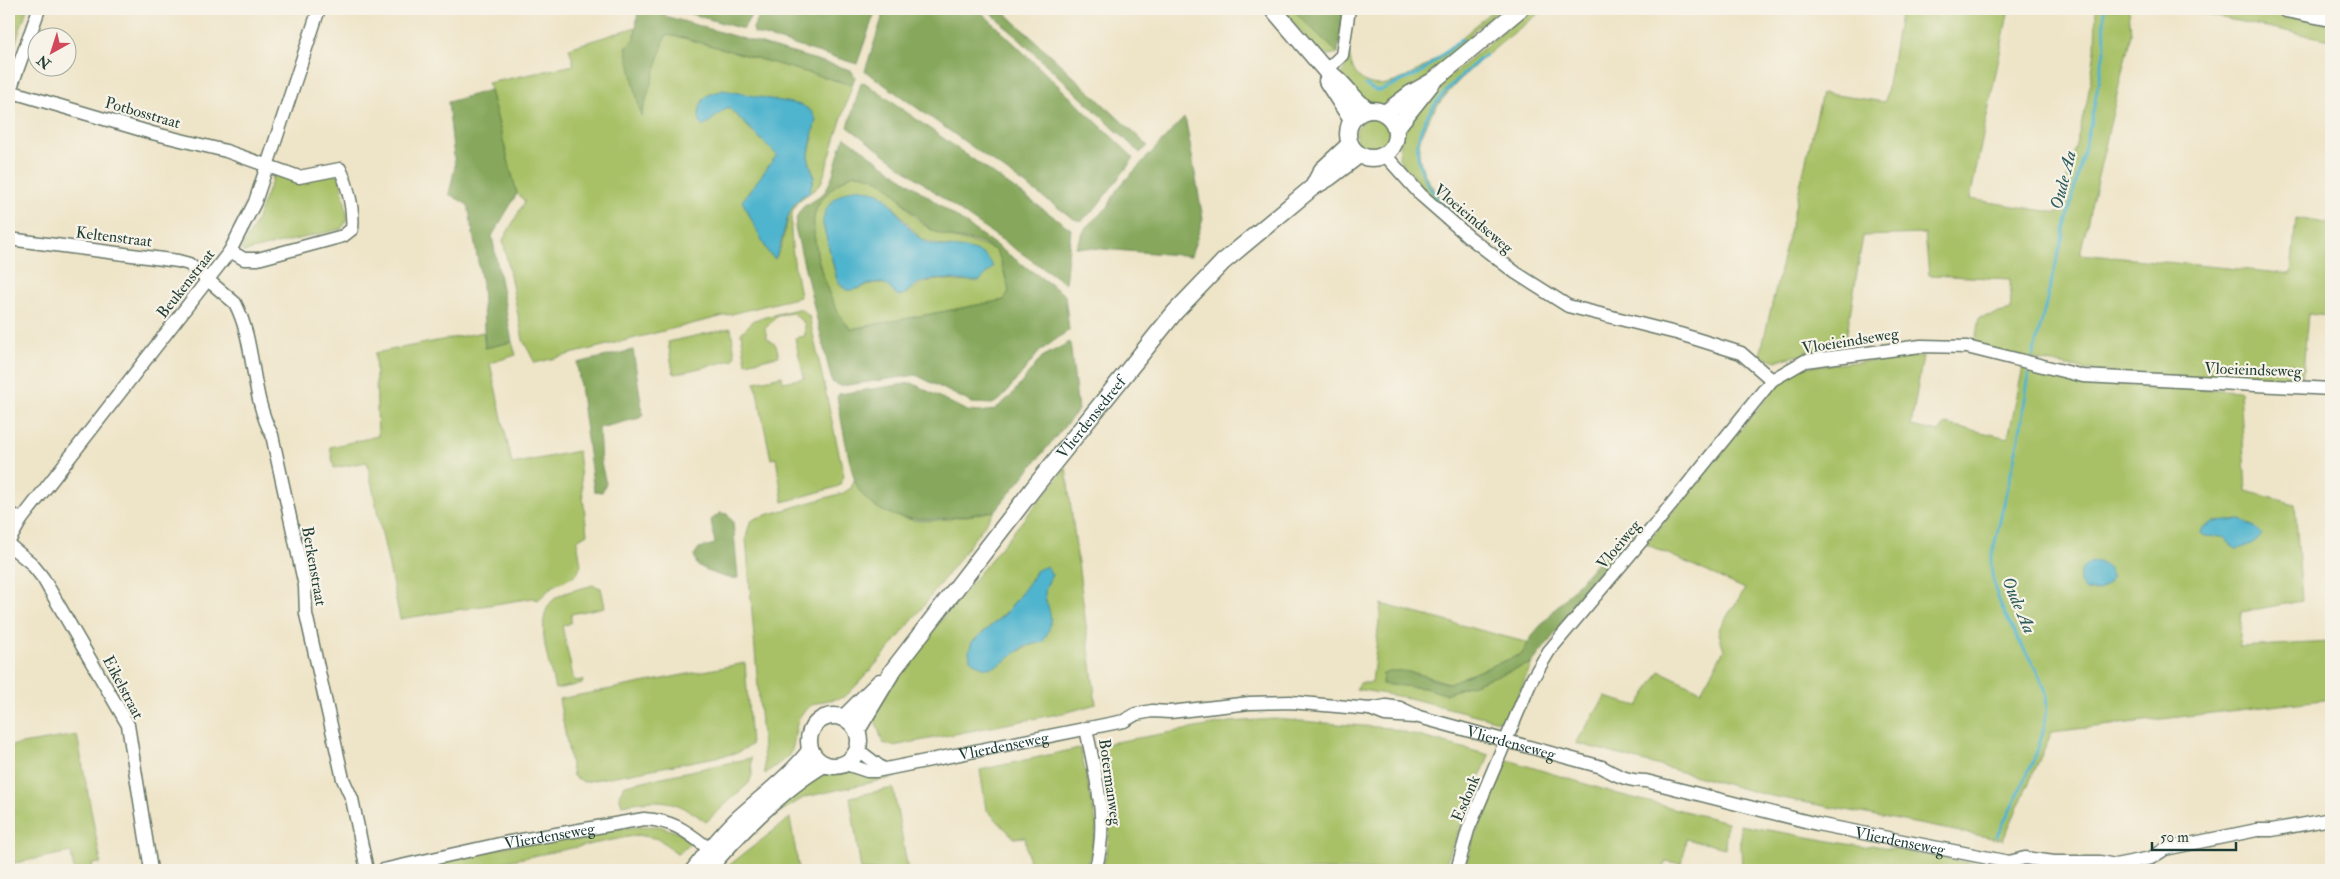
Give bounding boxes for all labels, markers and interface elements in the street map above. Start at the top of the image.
north arrow [28,28,78,78]
text: N [34,51,55,73]
street label: Potbosstraat [103,93,183,133]
water label: Oude Aa [2045,148,2082,212]
street label: Vloeieindseweg [1429,180,1518,259]
street label: Keltenstraat [75,222,153,252]
street label: Beukenstraat [152,245,219,322]
street label: Vloeieindseweg [1800,323,1901,359]
street label: Vloeieindseweg [2204,358,2303,382]
street label: Vlierdensedreef [1052,370,1132,463]
street label: Vloeiweg [1592,515,1646,573]
street label: Berkenstraat [297,525,331,608]
water label: Oude Aa [1996,573,2041,637]
street label: Eikelstraat [98,652,148,723]
street label: Vlierdenseweg [1464,721,1559,765]
street label: Vlierdenseweg [957,727,1052,765]
street label: Botermanweg [1094,737,1126,828]
street label: Esdonk [1447,772,1485,825]
street label: Vlierdenseweg [503,818,598,854]
scale bar [2152,819,2236,851]
street label: Vlierdenseweg [1853,823,1948,860]
text: 50 m [2160,828,2189,847]

